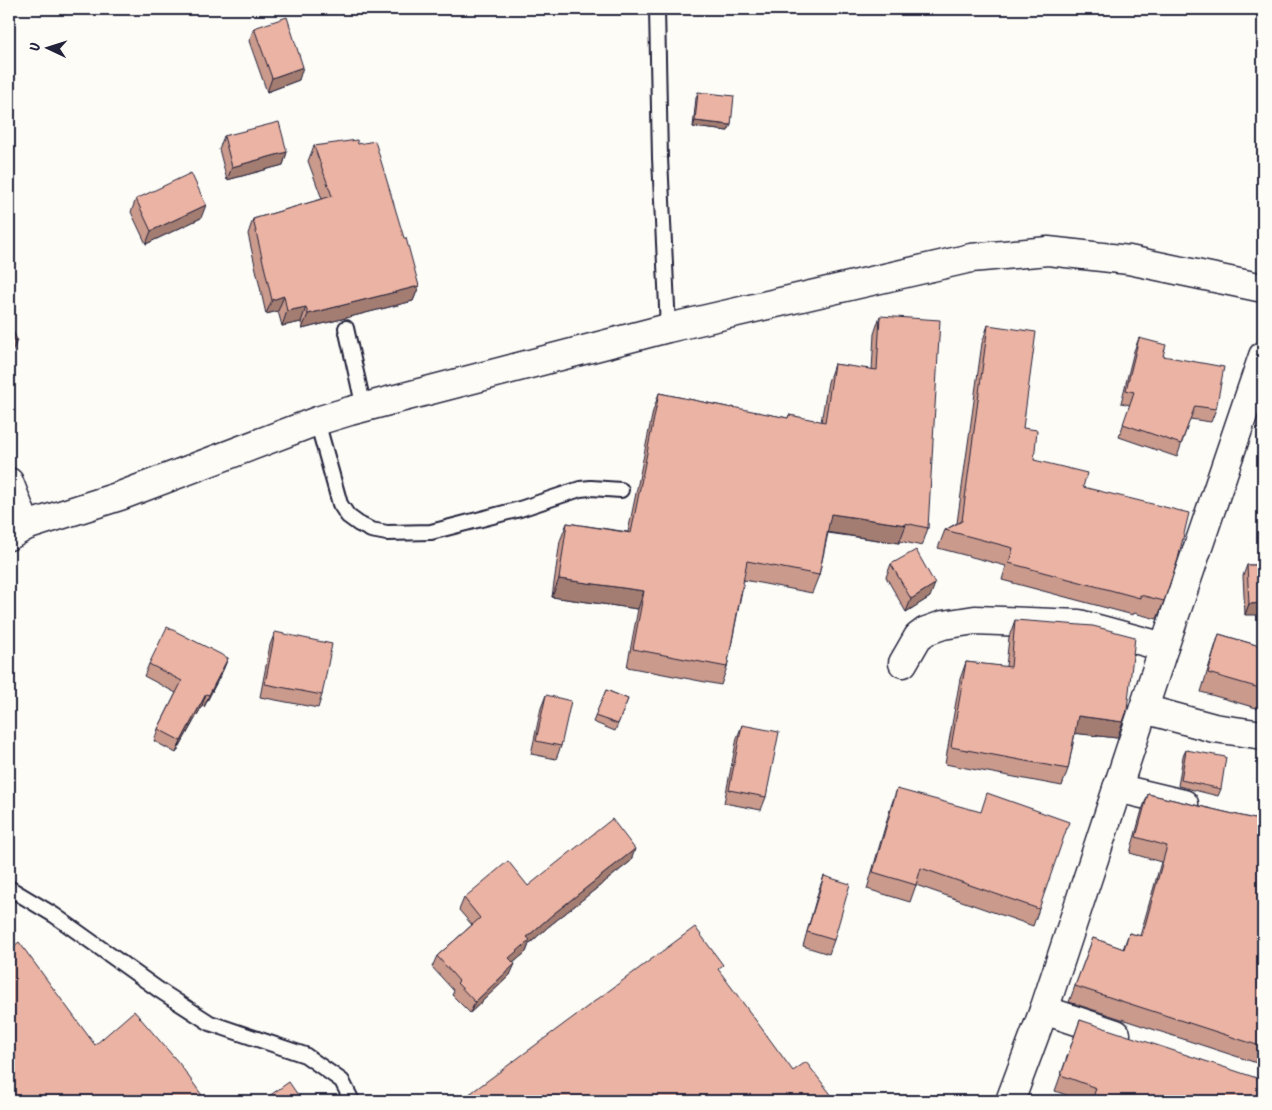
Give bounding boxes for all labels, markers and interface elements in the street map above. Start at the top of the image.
north arrow [22,22,72,72]
text: U [25,42,47,52]

